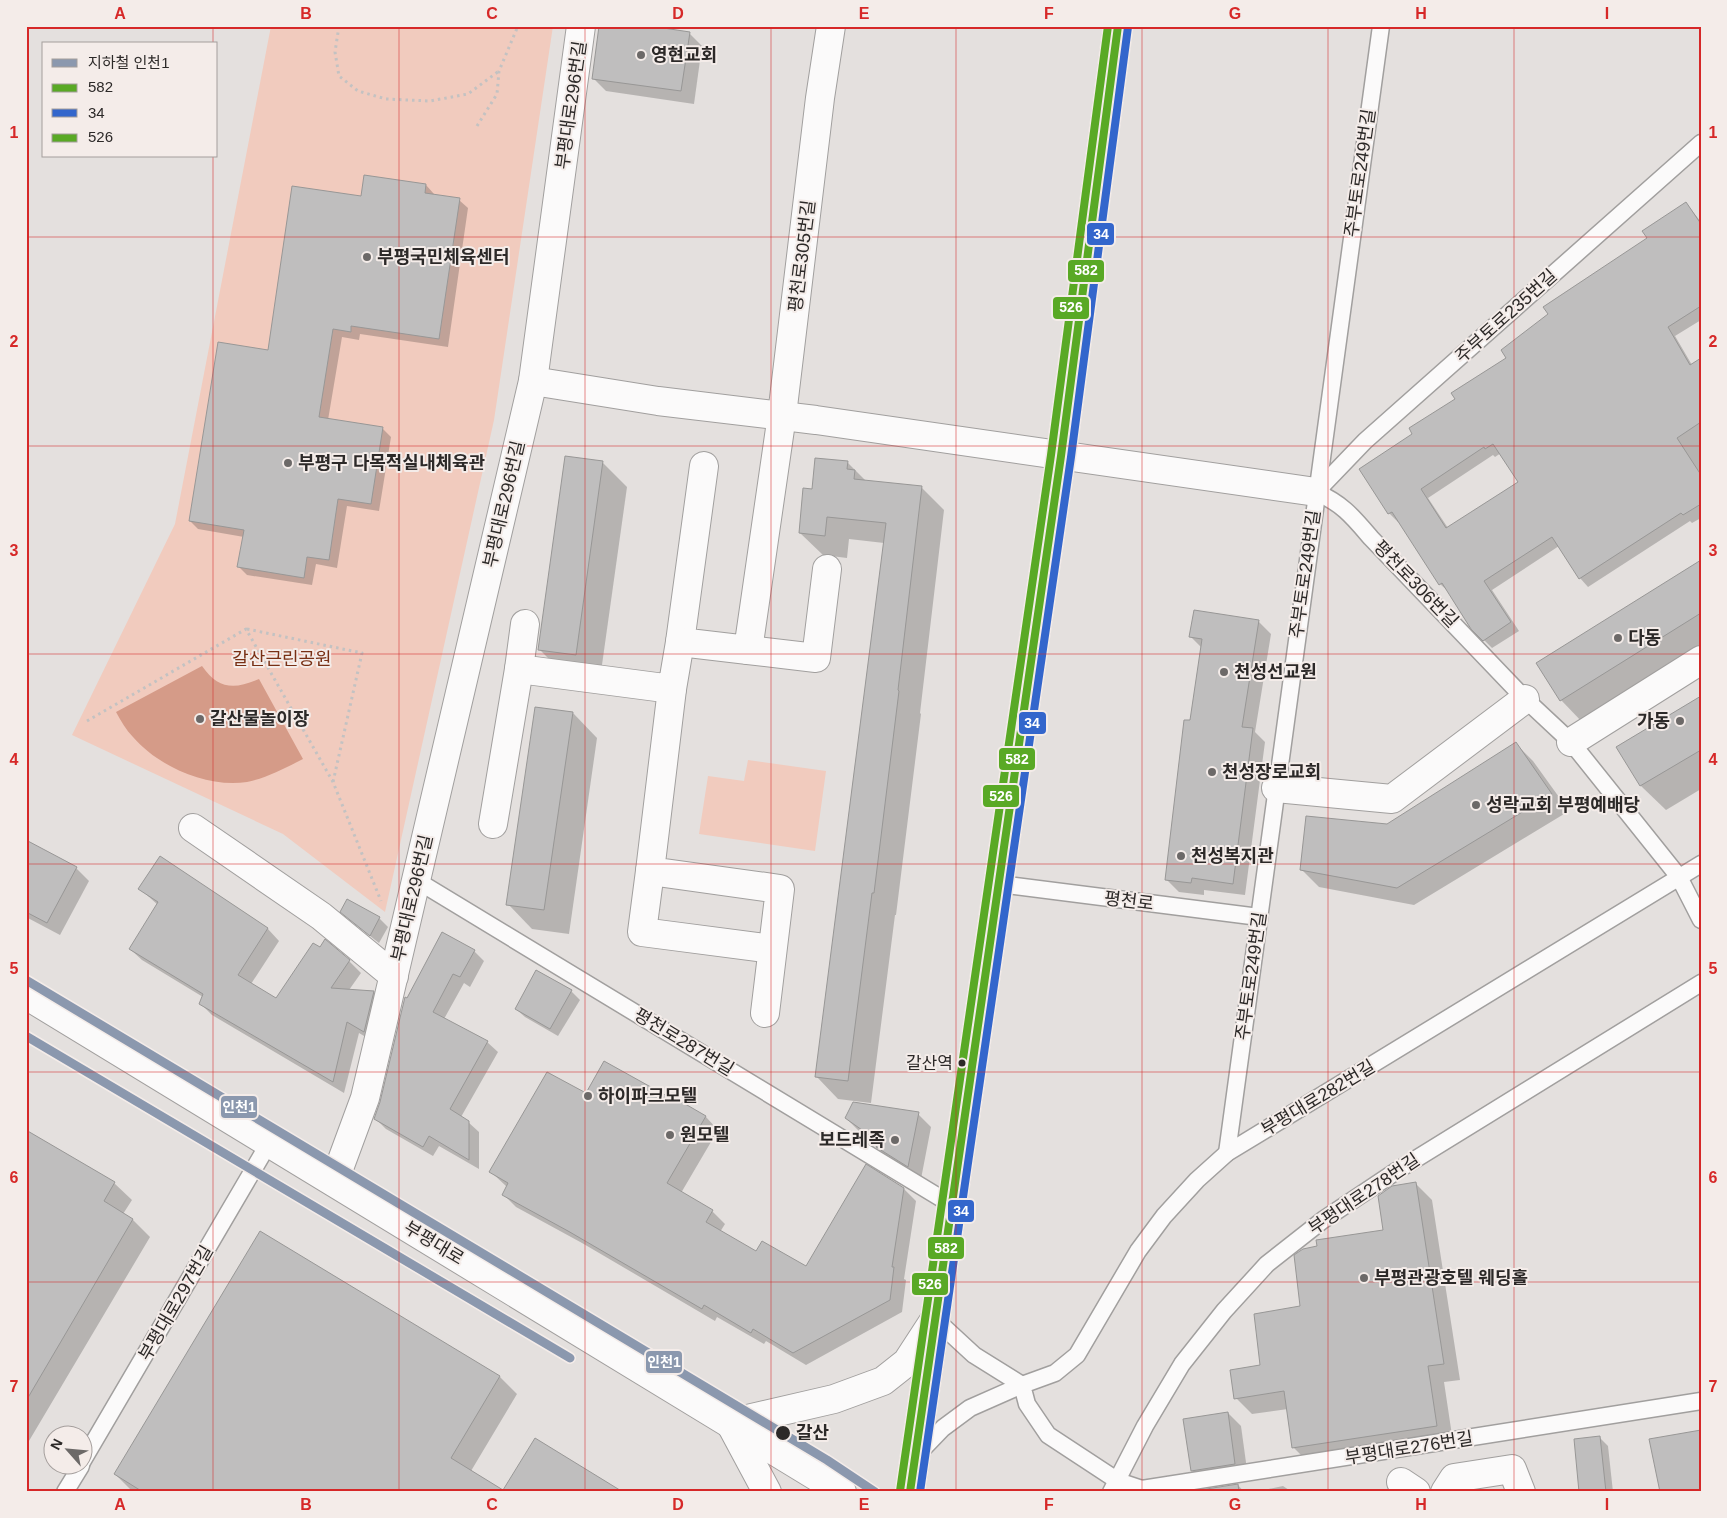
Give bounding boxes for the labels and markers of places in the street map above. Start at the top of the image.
place label: 영현교회 [651,45,717,65]
marker: 영현교회 [635,49,647,61]
place label: 부평국민체육센터 [377,247,509,267]
marker: 부평국민체육센터 [361,251,373,263]
place label: 부평구 다목적실내체육관 [298,453,486,473]
marker: 부평구 다목적실내체육관 [282,457,294,469]
place label: 다동 [1628,628,1661,648]
marker: 다동 [1612,632,1624,644]
place label: 천성선교원 [1234,662,1317,682]
marker: 천성선교원 [1218,666,1230,678]
place label: 갈산물놀이장 [210,709,310,729]
place label: 가동 [1637,711,1670,731]
marker: 갈산물놀이장 [194,713,206,725]
marker: 가동 [1674,715,1686,727]
place label: 천성장로교회 [1222,762,1321,782]
marker: 천성장로교회 [1206,766,1218,778]
place label: 성락교회 부평예배당 [1486,795,1640,815]
marker: 성락교회 부평예배당 [1470,799,1482,811]
place label: 천성복지관 [1191,846,1274,866]
marker: 천성복지관 [1175,850,1187,862]
place label: 갈산역 [906,1054,953,1073]
marker: 갈산역 [957,1058,967,1068]
place label: 하이파크모텔 [598,1086,697,1106]
marker: 하이파크모텔 [582,1090,594,1102]
place label: 원모텔 [680,1125,730,1145]
marker: 원모텔 [664,1129,676,1141]
place label: 보드레족 [819,1130,885,1150]
marker: 보드레족 [889,1134,901,1146]
place label: 부평관광호텔 웨딩홀 [1374,1268,1528,1288]
marker: 부평관광호텔 웨딩홀 [1358,1272,1370,1284]
place label: 갈산 [796,1423,830,1443]
marker: 갈산 [774,1424,792,1442]

